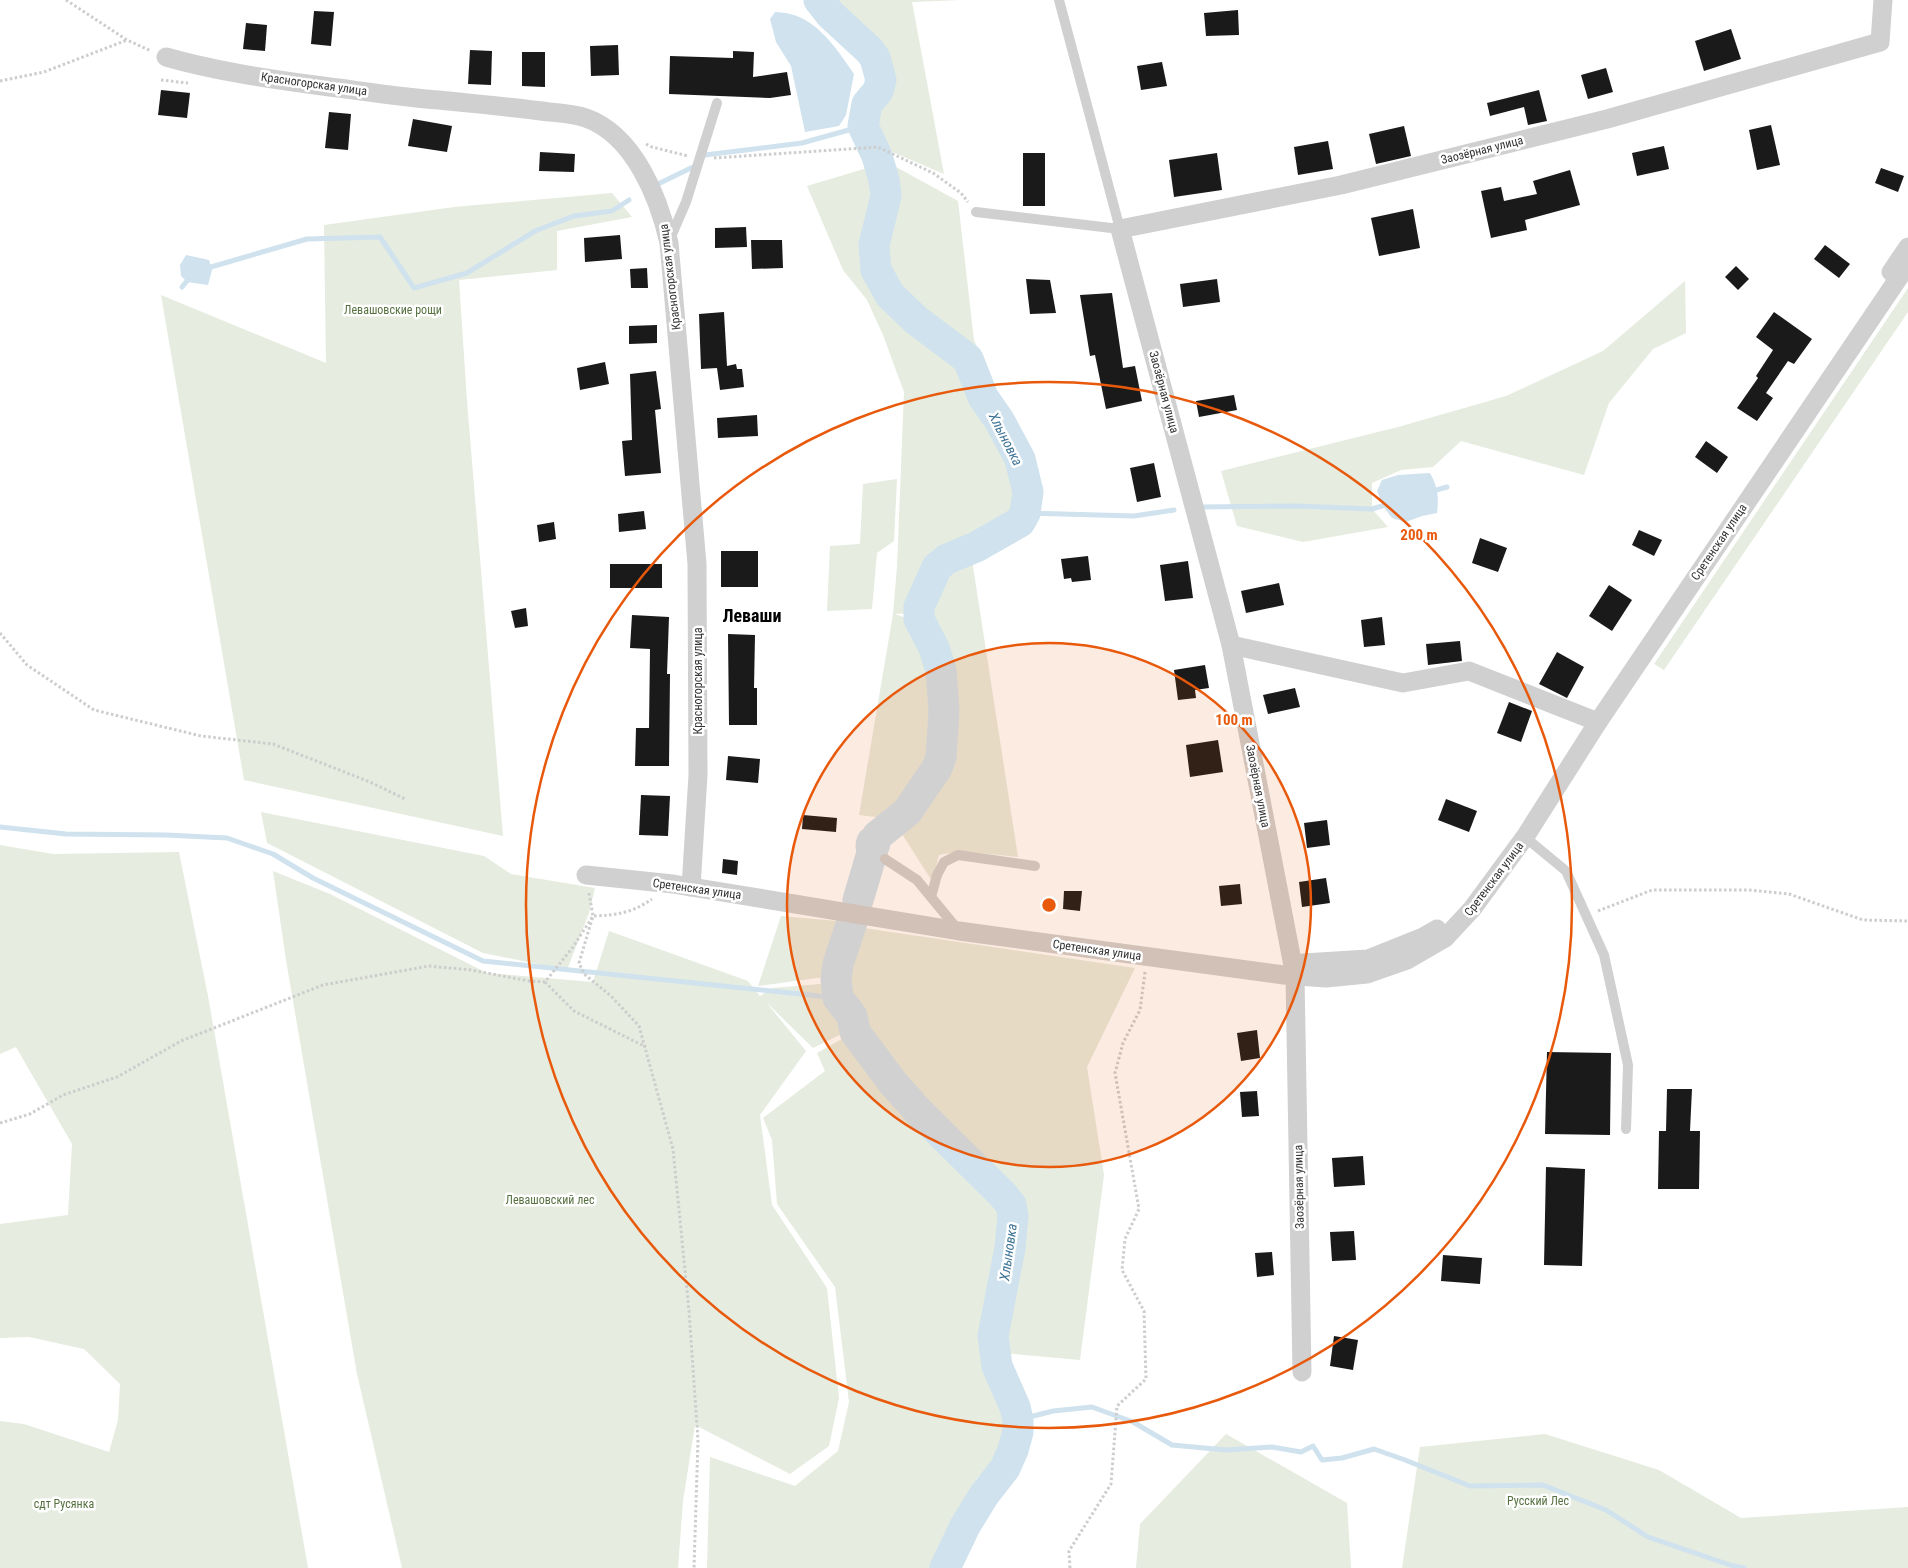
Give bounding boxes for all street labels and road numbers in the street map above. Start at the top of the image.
street label: Красногорская улица [260,70,368,98]
street label: Заозёрная улица [1439,133,1525,167]
street label: Красногорская улица [657,223,683,331]
street label: Заозёрная улица [1146,349,1182,435]
street label: Сретенская улица [1688,501,1750,583]
street label: Красногорская улица [691,627,705,734]
street label: Заозёрная улица [1243,743,1273,829]
street label: Сретенская улица [1462,839,1527,919]
street label: Сретенская улица [652,876,742,902]
street label: Сретенская улица [1052,937,1142,963]
street label: Заозёрная улица [1291,1144,1307,1229]

